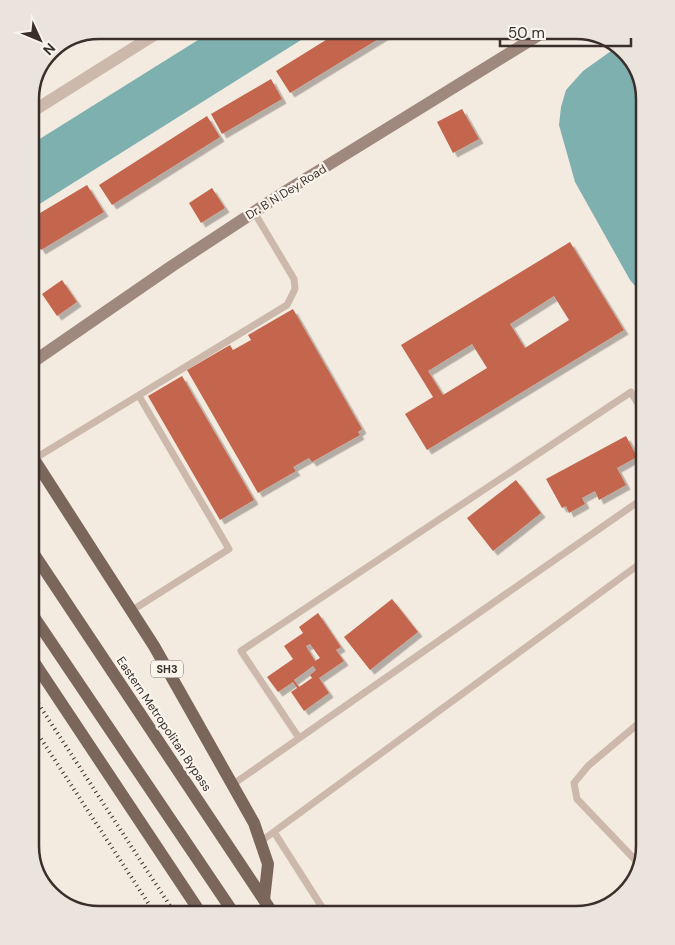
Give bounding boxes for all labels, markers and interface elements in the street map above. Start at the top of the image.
north arrow [15,15,65,65]
scale bar [500,15,631,47]
text: 50 m [508,23,545,43]
text: N [39,39,59,59]
street label: Dr. B N Dey Road [243,161,329,223]
street label: Eastern Metropolitan Bypass [113,654,215,794]
road number: SH3 [151,661,183,678]

